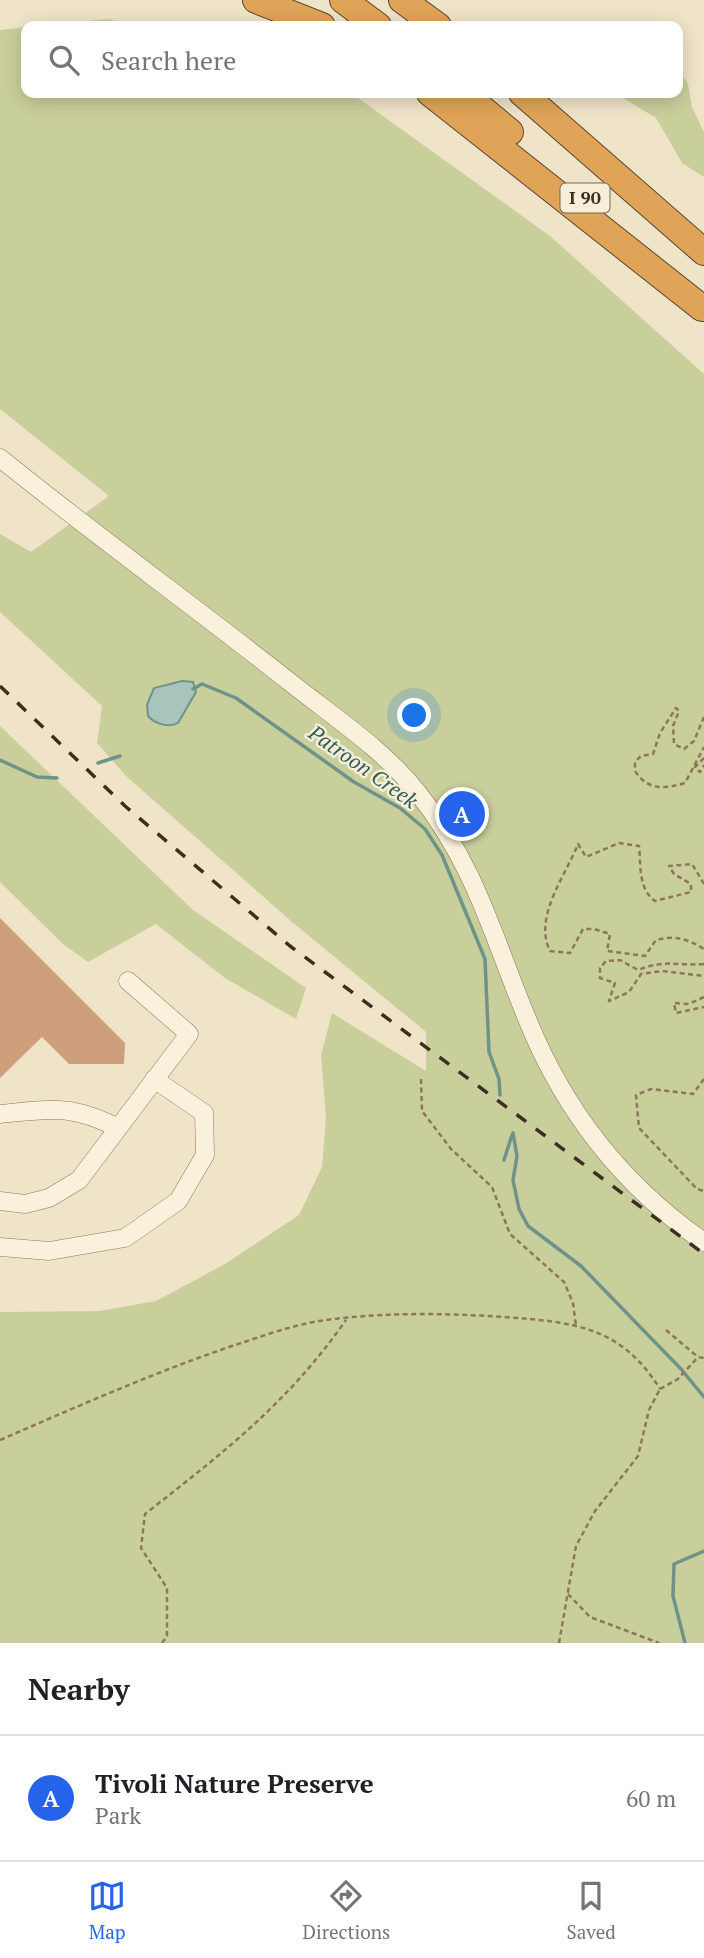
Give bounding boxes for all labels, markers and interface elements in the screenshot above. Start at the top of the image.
search box [21,21,683,98]
icon: search [45,41,83,79]
text: Search here [101,43,236,77]
road number: I 90 [560,183,610,212]
your location [397,698,431,732]
water label: Patroon Creek [303,718,424,815]
pin: A [439,788,485,840]
text: Nearby [28,1669,130,1709]
text: Tivoli Nature Preserve [95,1766,374,1800]
text: A [43,1783,59,1814]
text: 60 m [626,1783,676,1814]
text: Park [95,1800,141,1831]
tab: Map [88,1877,126,1944]
tab: Directions [303,1877,390,1944]
tab: Saved [567,1877,616,1944]

